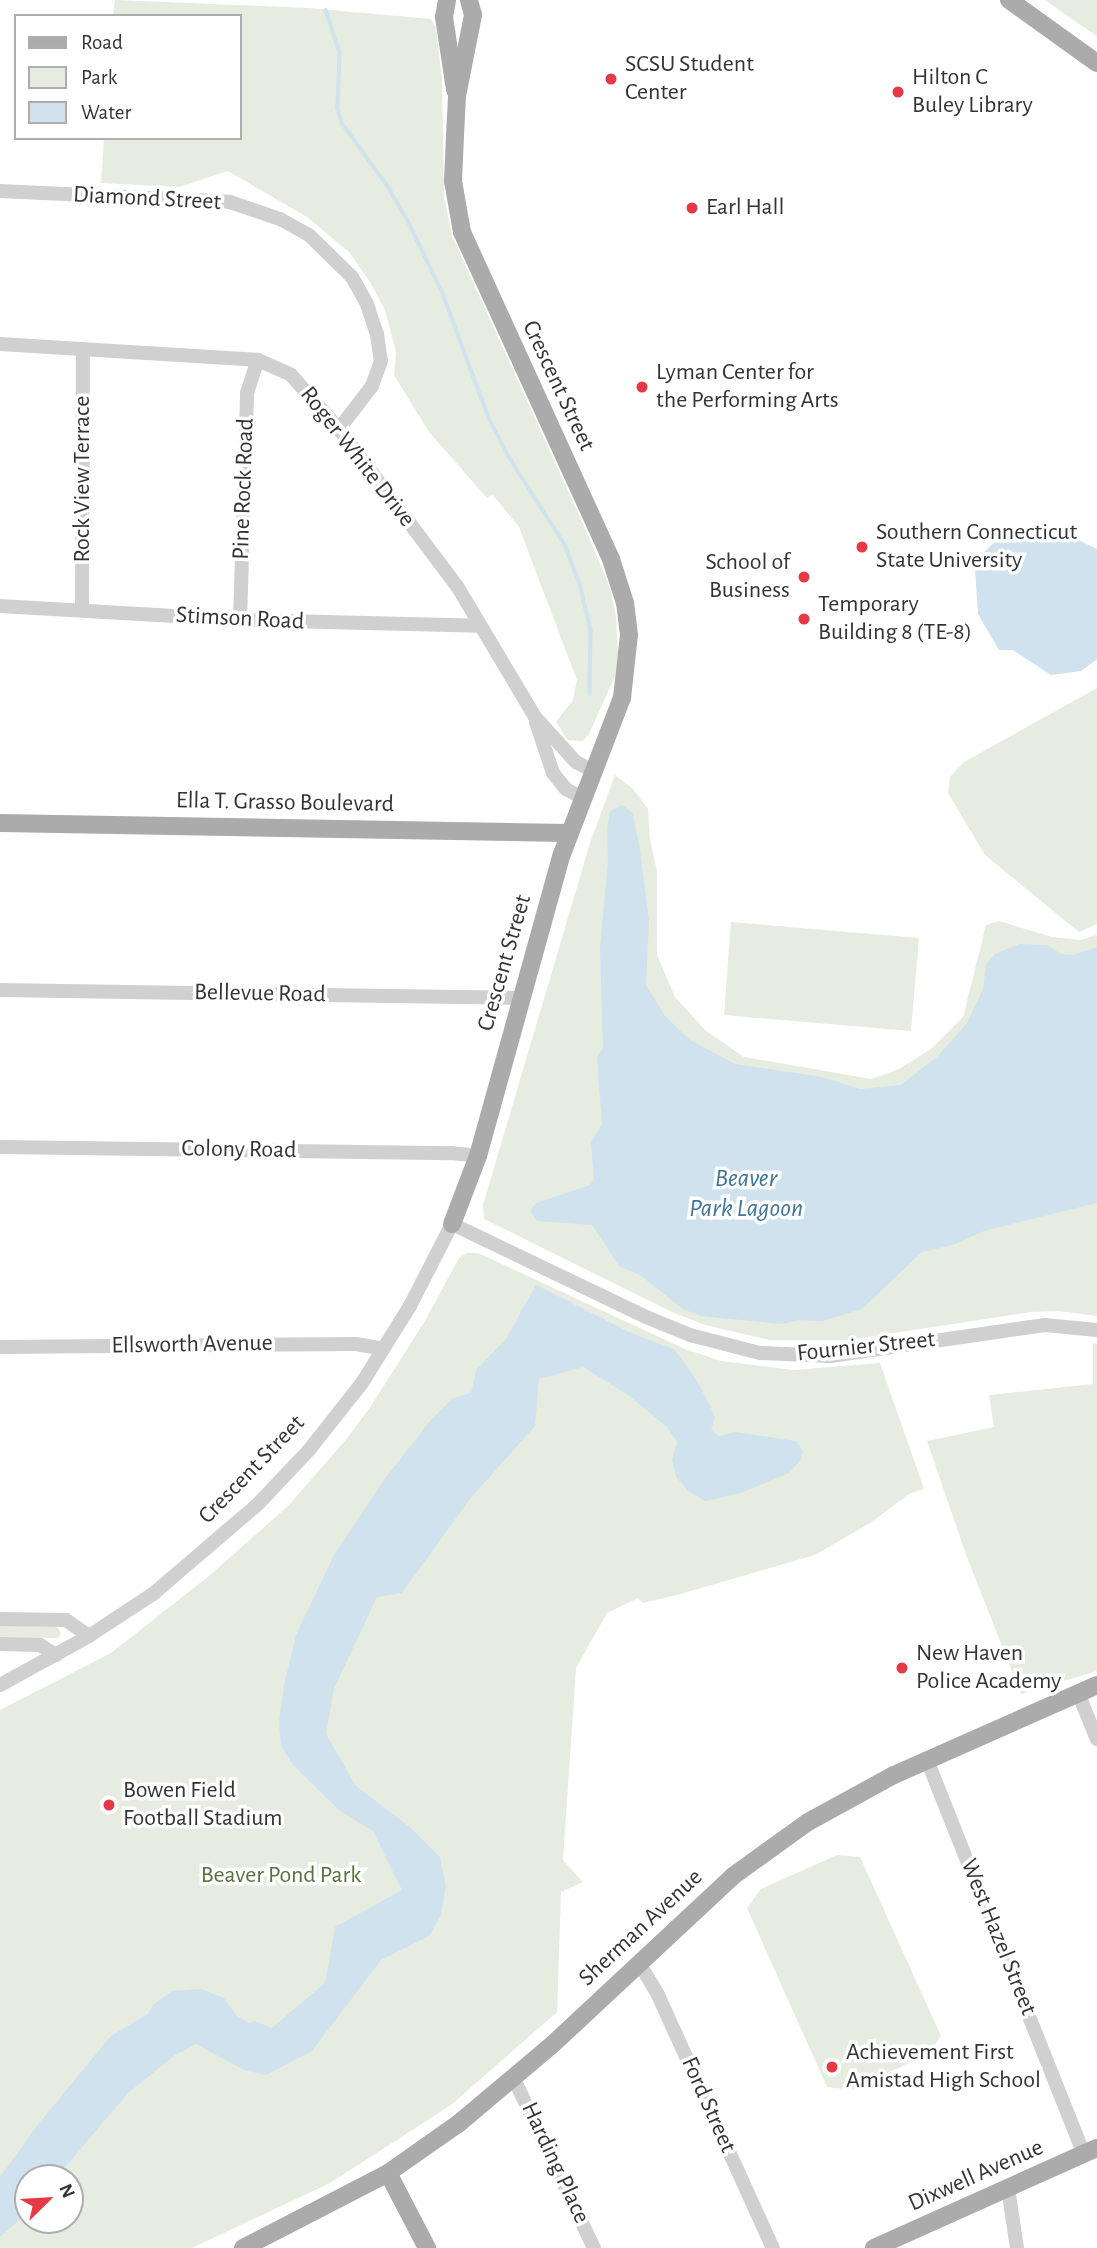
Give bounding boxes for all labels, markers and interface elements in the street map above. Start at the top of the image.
legend [14,14,242,140]
text: Road [81,32,123,53]
place label: SCSU Student Center [625,51,754,107]
place label: Hilton C Buley Library [912,64,1033,120]
text: Park [81,67,117,88]
marker: SCSU Student Center [603,71,619,87]
marker: Hilton C Buley Library [890,84,906,100]
text: Water [81,102,131,123]
street label: Diamond Street [72,181,222,217]
place label: Earl Hall [706,194,784,222]
marker: Earl Hall [684,200,700,216]
street label: Crescent Street [515,316,601,456]
place label: Lyman Center for the Performing Arts [656,359,839,415]
marker: Lyman Center for the Performing Arts [634,379,650,395]
street label: Roger White Drive [293,381,421,533]
street label: Rock View Terrace [69,396,97,562]
street label: Pine Rock Road [227,418,261,560]
place label: Southern Connecticut State University [876,519,1077,575]
marker: Southern Connecticut State University [854,539,870,555]
place label: School of Business [705,549,790,605]
marker: School of Business [796,569,812,585]
place label: Temporary Building 8 (TE-8) [818,591,972,647]
street label: Stimson Road [175,601,305,637]
marker: Temporary Building 8 (TE-8) [796,611,812,627]
street label: Ella T. Grasso Boulevard [176,787,394,819]
street label: Crescent Street [472,892,538,1034]
street label: Bellevue Road [194,978,326,1010]
street label: Colony Road [181,1135,297,1165]
water label: Beaver Park Lagoon [689,1163,803,1224]
street label: Fournier Street [796,1325,936,1369]
street label: Ellsworth Avenue [111,1329,273,1361]
street label: Crescent Street [193,1409,311,1531]
place label: New Haven Police Academy [916,1640,1061,1696]
marker: New Haven Police Academy [894,1660,910,1676]
place label: Bowen Field Football Stadium [123,1777,283,1833]
marker: Bowen Field Football Stadium [101,1797,117,1813]
street label: West Hazel Street [954,1855,1042,2019]
park label: Beaver Pond Park [201,1862,361,1890]
street label: Sherman Avenue [573,1863,709,1993]
place label: Achievement First Amistad High School [846,2039,1041,2095]
street label: Ford Street [674,2053,742,2157]
marker: Achievement First Amistad High School [824,2059,840,2075]
street label: Harding Place [514,2098,596,2228]
street label: Dixwell Avenue [904,2133,1048,2219]
north arrow [14,2164,84,2234]
text: N [55,2181,78,2201]

